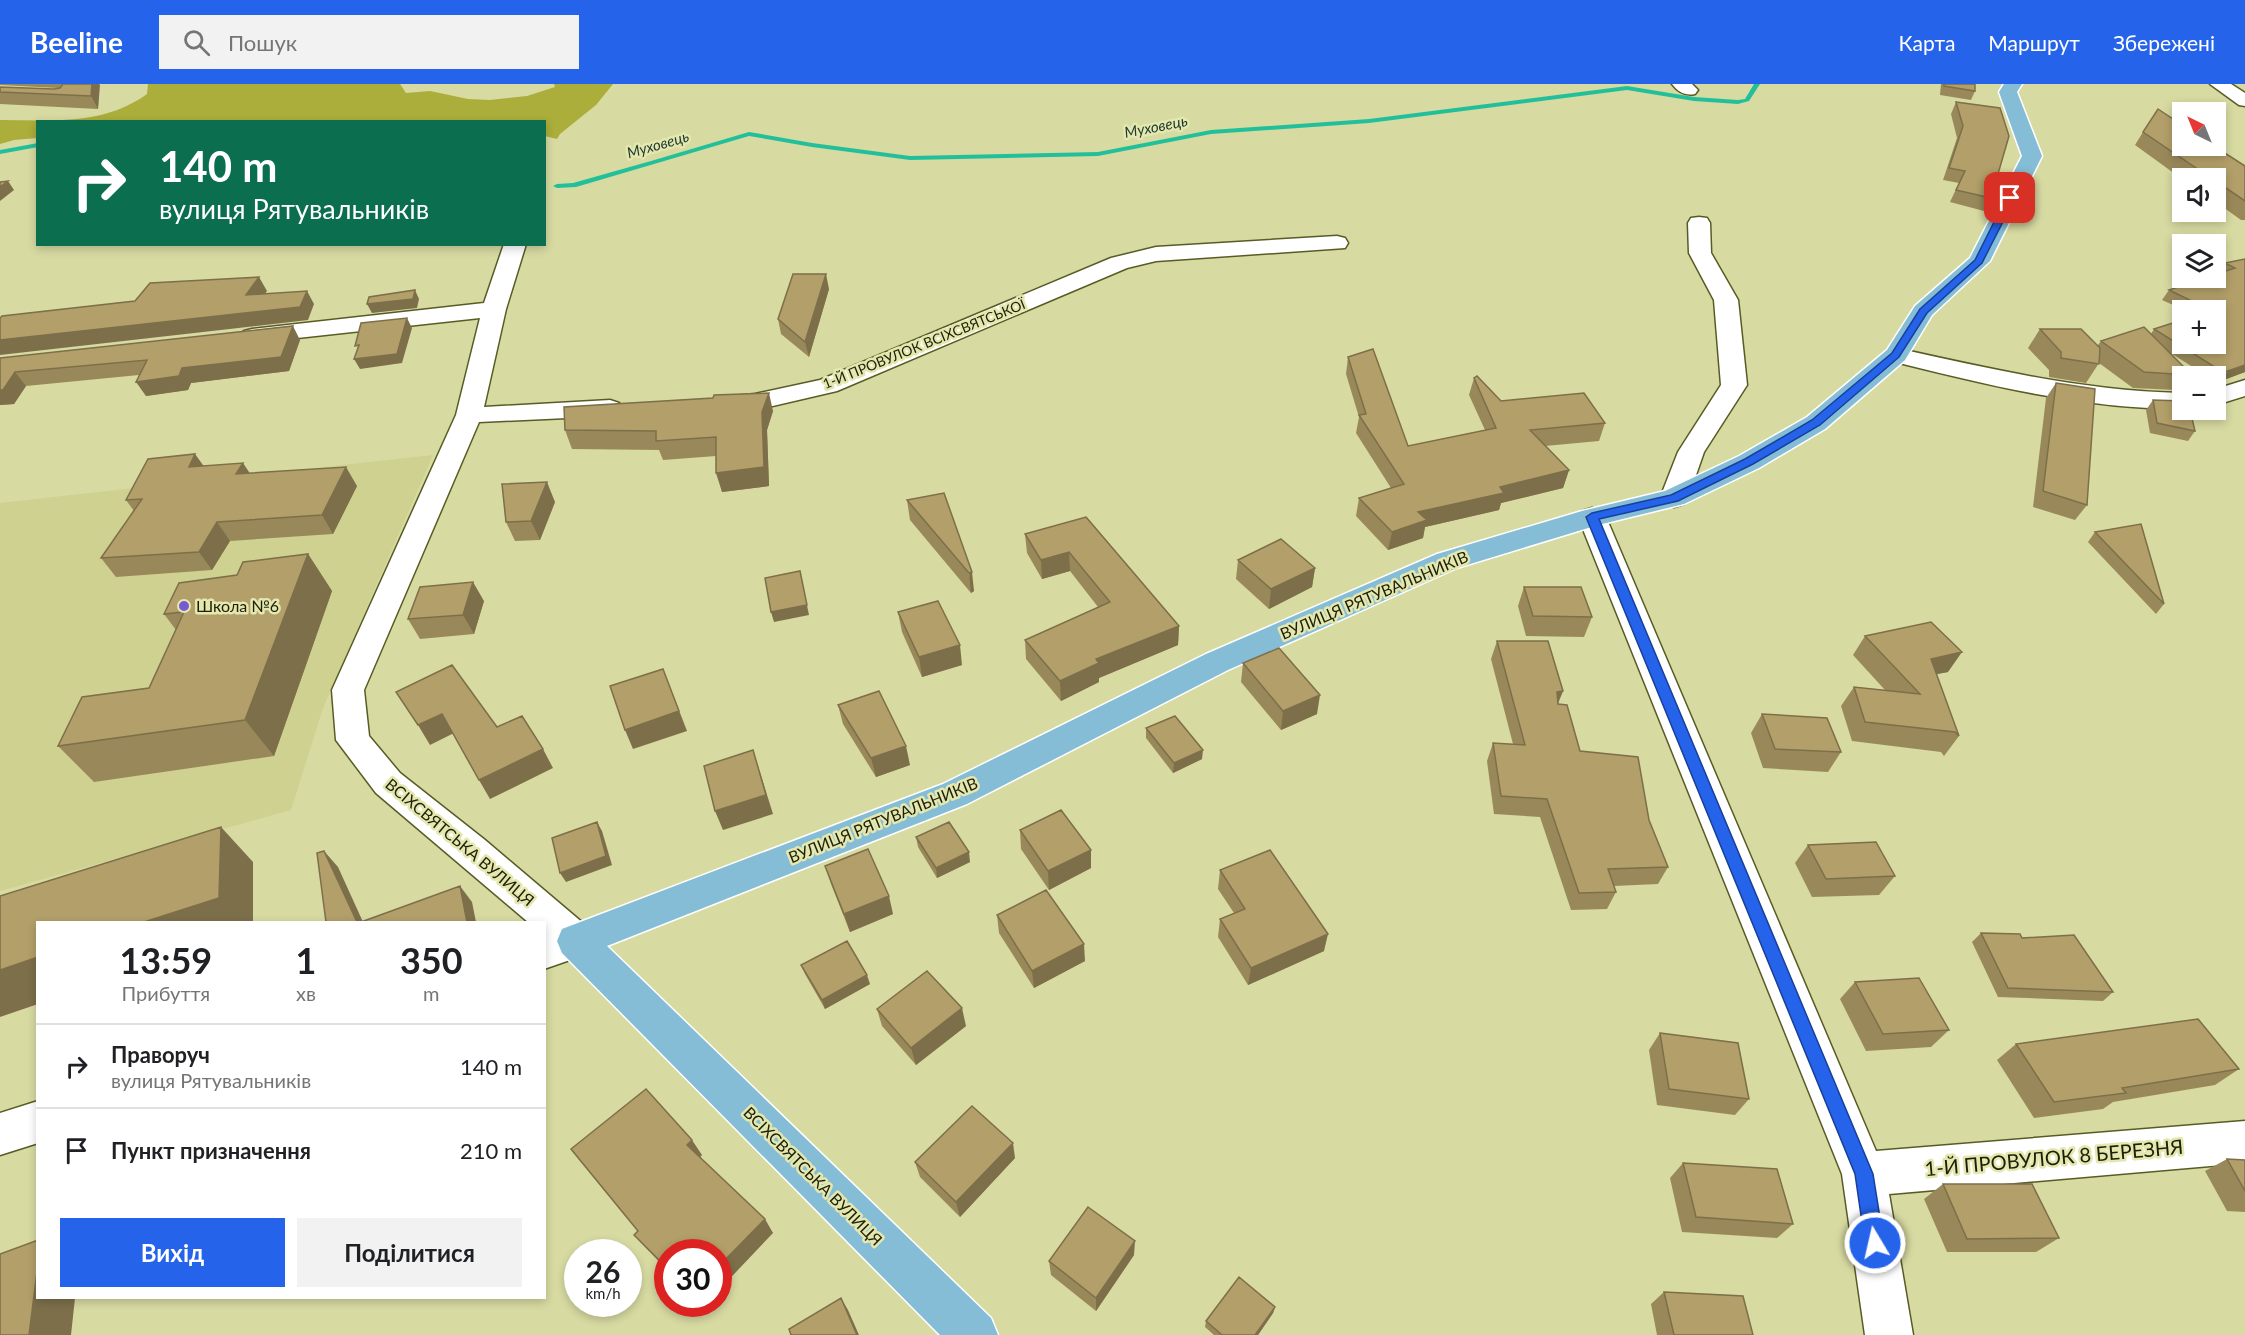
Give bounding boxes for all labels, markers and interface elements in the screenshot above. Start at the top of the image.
search box [159,15,579,69]
text: Beeline [30,25,123,59]
icon: search [180,26,213,59]
text: Пошук [228,29,297,56]
text: Карта [1899,30,1955,55]
text: Маршрут [1988,30,2080,55]
text: Збережені [2113,30,2215,55]
north arrow [2172,102,2226,156]
map controls [2172,102,2226,420]
water label: Муховець [1123,111,1189,141]
water label: Муховець [625,127,691,161]
text: 140 m [159,141,277,191]
icon: right [60,144,138,222]
button: sound [2172,168,2226,222]
pin [1984,172,2035,223]
icon: arrive [1993,181,2026,214]
text: вулиця Рятувальників [159,192,429,225]
button: layers [2172,234,2226,288]
street label: 1-Й ПРОВУЛОК ВСІХСВЯТСЬКОЇ [820,295,1029,392]
button: + [2172,300,2226,354]
button: − [2172,366,2226,420]
street label: ВУЛИЦЯ РЯТУВАЛЬНИКІВ [1277,546,1471,643]
place label: Школа №6 [196,596,279,615]
marker: Школа №6 [177,599,191,613]
street label: ВУЛИЦЯ РЯТУВАЛЬНИКІВ [785,773,980,866]
street label: ВСІХСВЯТСЬКА ВУЛИЦЯ [382,774,538,909]
text: 13:59 [119,938,212,982]
text: 1 [296,938,317,982]
text: 350 [400,938,463,982]
text: Прибуття [122,981,210,1005]
text: хв [296,981,316,1005]
text: m [423,981,439,1005]
text: Праворуч [111,1041,210,1068]
icon: right [60,1050,93,1083]
text: 140 m [460,1053,522,1080]
text: вулиця Рятувальників [111,1068,311,1092]
street label: ВСІХСВЯТСЬКА ВУЛИЦЯ [740,1102,887,1249]
icon: arrive [60,1134,93,1167]
street label: 1-Й ПРОВУЛОК 8 БЕРЕЗНЯ [1924,1134,2184,1180]
text: Пункт призначення [111,1137,311,1164]
text: 210 m [460,1137,522,1164]
position arrow [1843,1211,1907,1275]
button: Вихід [60,1218,285,1287]
button: Поділитися [297,1218,522,1287]
speed limit sign: 30 [654,1239,732,1317]
text: 26 [586,1253,620,1289]
text: km/h [585,1284,621,1302]

